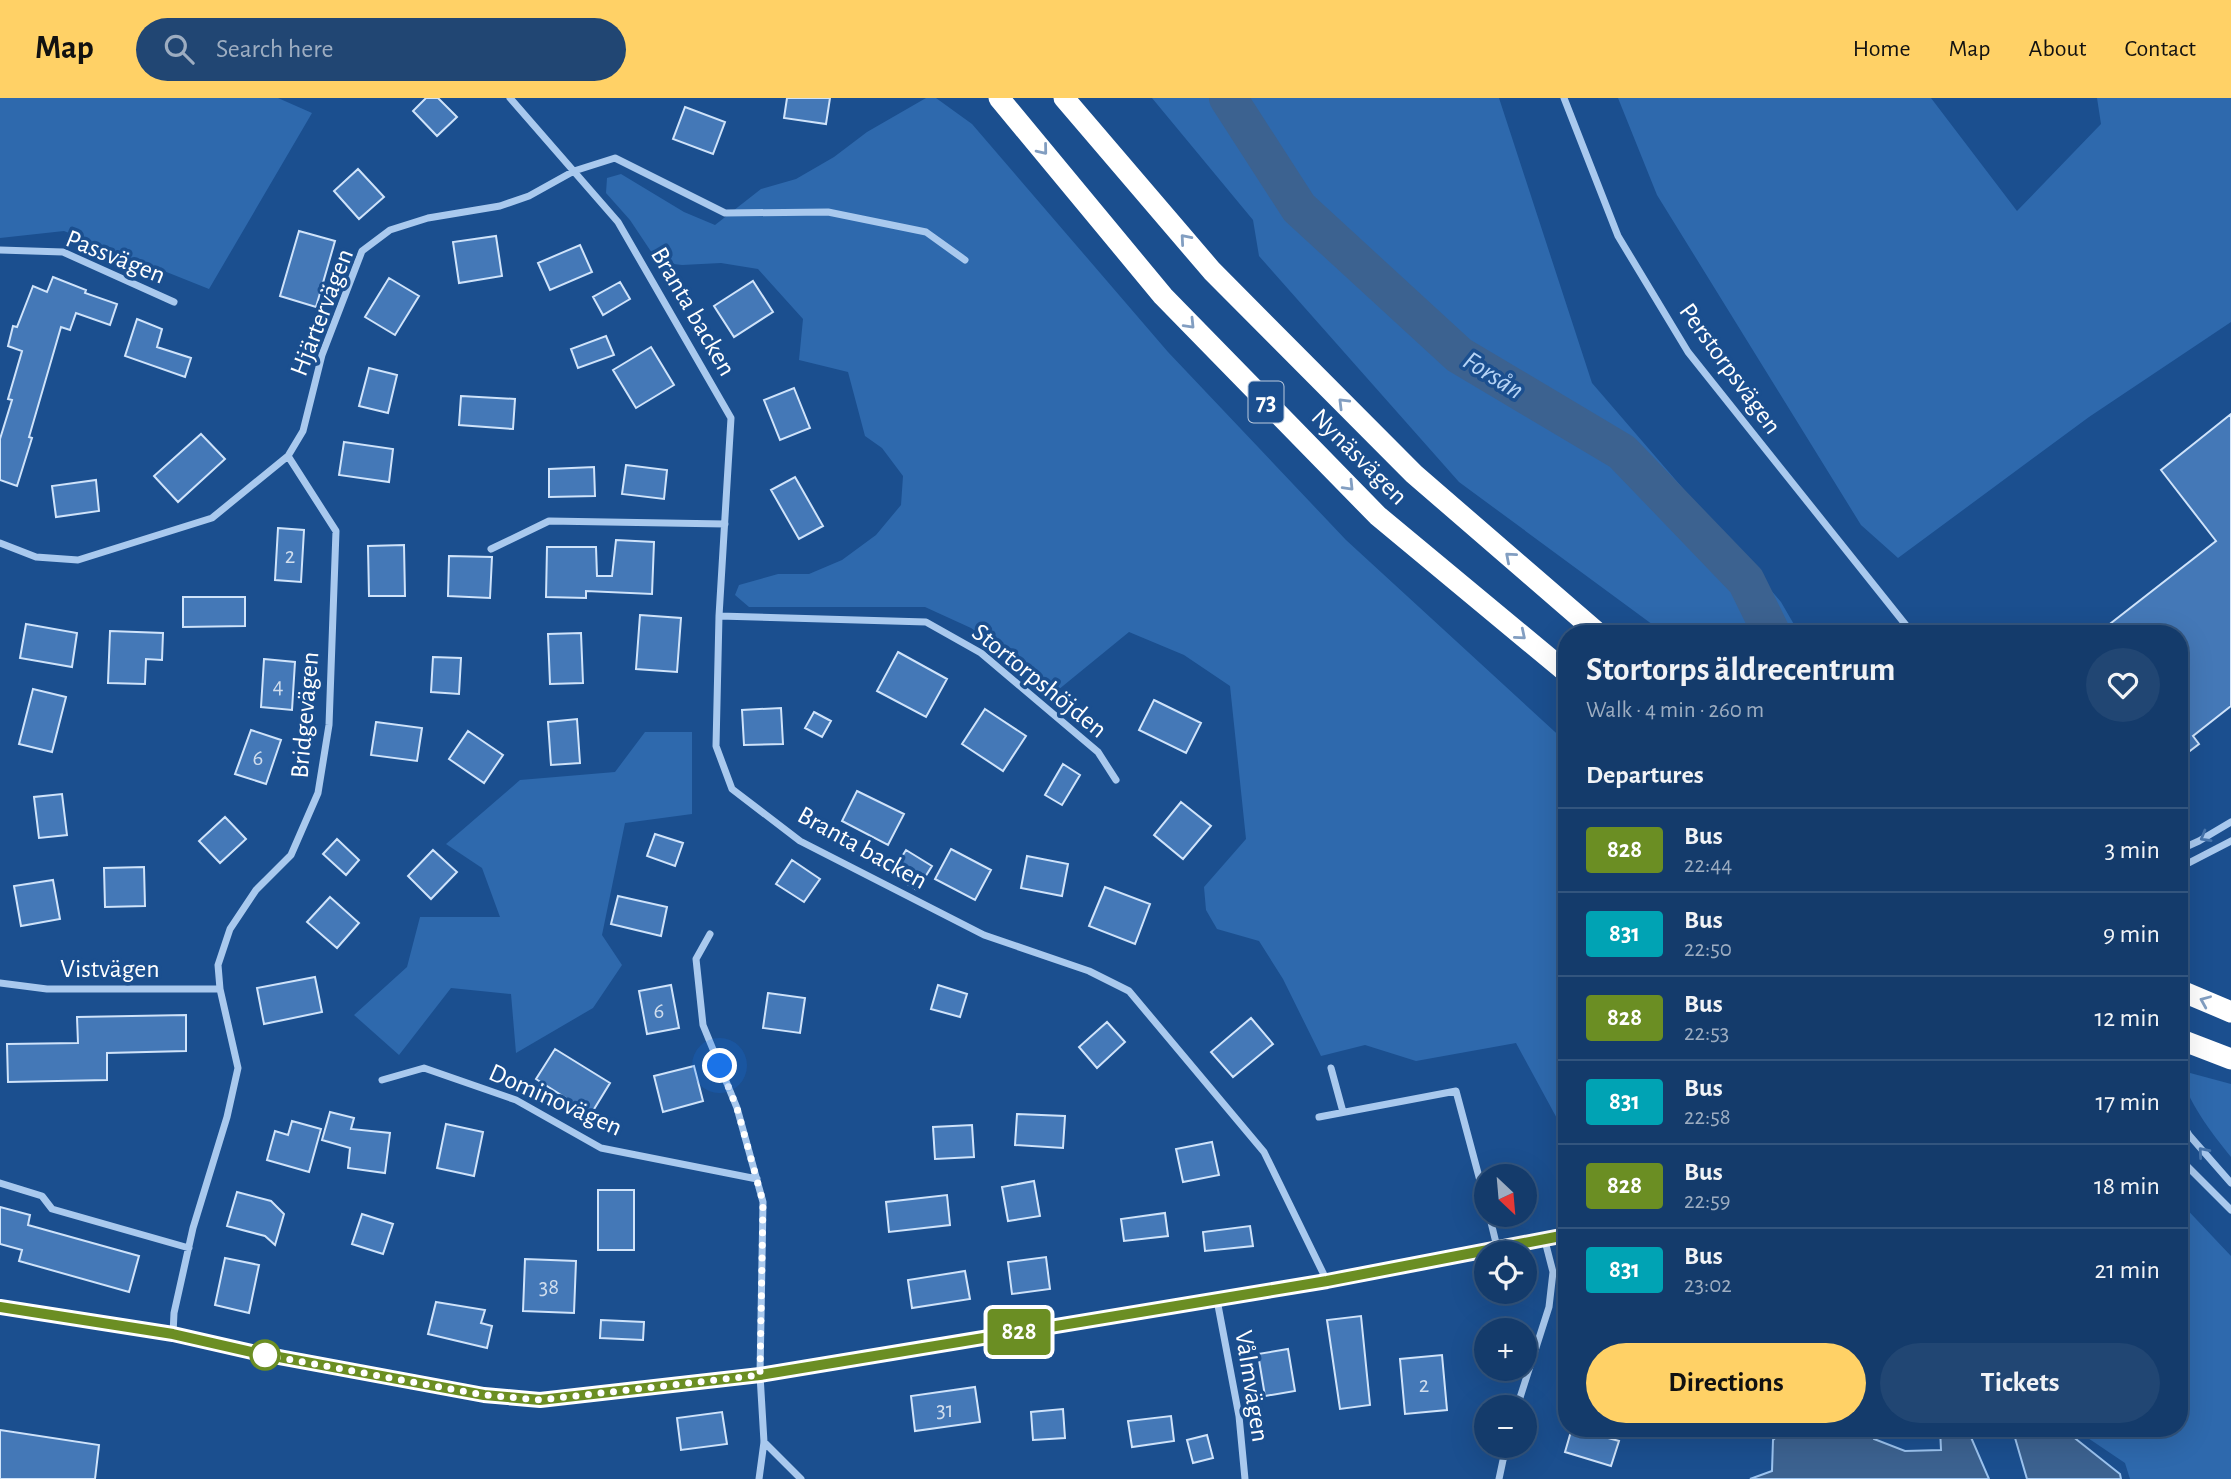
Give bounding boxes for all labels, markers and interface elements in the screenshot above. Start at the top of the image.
search box [136,18,626,81]
icon: search [160,30,198,68]
text: Map [35,32,94,65]
text: Search here [216,36,334,62]
text: Home [1853,37,1911,61]
text: Map [1949,37,1991,61]
text: About [2029,37,2086,61]
text: Contact [2124,37,2196,61]
one-way arrow [1034,143,1047,155]
street label: Passvägen [62,225,169,289]
one-way arrow [1181,234,1193,247]
street label: Branta backen [646,243,740,380]
street label: Hjärtervägen [286,245,358,380]
street label: Perstorpsvägen [1674,298,1786,439]
one-way arrow [1181,316,1194,329]
water label: Forsån [1458,346,1528,405]
road number: 73 [1248,382,1284,422]
one-way arrow [1338,398,1351,411]
street label: Nynäsvägen [1306,404,1412,510]
one-way arrow [1340,478,1353,491]
house number: 2 [285,545,295,568]
one-way arrow [1505,553,1518,565]
street label: Stortorpshöjden [967,619,1112,743]
one-way arrow [1512,627,1525,639]
button: heart [2086,648,2160,722]
street label: Bridgevägen [287,651,323,780]
text: Stortorps äldrecentrum [1586,654,1895,687]
house number: 4 [272,675,284,698]
text: Walk · 4 min · 260 m [1586,699,1764,722]
house number: 6 [253,747,263,770]
text: Departures [1586,762,1704,788]
street label: Branta backen [793,802,932,894]
text: Bus [1684,823,1723,849]
one-way arrow [2200,829,2213,842]
text: 3 min [2104,837,2160,863]
text: 828 [1607,838,1642,862]
text: 22:44 [1684,854,1732,877]
text: Bus [1684,907,1723,933]
text: 9 min [2103,921,2160,947]
text: 831 [1609,922,1640,946]
text: 22:50 [1684,938,1732,961]
street label: Vistvägen [60,956,160,982]
text: Bus [1684,991,1723,1017]
one-way arrow [2200,996,2212,1010]
house number: 6 [654,1000,664,1023]
text: 12 min [2094,1005,2160,1031]
text: 828 [1607,1006,1642,1030]
text: 22:53 [1684,1022,1729,1045]
your location [702,1048,737,1083]
street label: Dominovägen [485,1059,626,1141]
text: Bus [1684,1075,1723,1101]
text: 17 min [2095,1089,2160,1115]
text: 831 [1609,1090,1640,1114]
text: 22:58 [1684,1106,1731,1129]
one-way arrow [2199,1147,2211,1160]
text: Bus [1684,1159,1723,1185]
north arrow [1474,1164,1536,1227]
map controls [1474,1164,1537,1458]
text: 18 min [2094,1173,2160,1199]
text: 828 [1607,1174,1642,1198]
text: 22:59 [1684,1190,1731,1213]
button: locate [1474,1241,1537,1304]
text: Bus [1684,1243,1723,1269]
text: 21 min [2094,1257,2160,1283]
text: 831 [1609,1258,1640,1282]
text: 23:02 [1684,1274,1732,1297]
house number: 38 [539,1276,559,1299]
line badge: 828 [979,1309,1059,1355]
button: + [1474,1318,1537,1381]
text: 828 [1002,1320,1036,1344]
street label: Vålmvägen [1230,1328,1274,1444]
unlabelled marker [250,1340,280,1370]
button: Directions [1586,1343,1866,1423]
button: Tickets [1880,1343,2160,1423]
house number: 2 [1419,1374,1429,1397]
button: − [1474,1395,1537,1458]
house number: 31 [936,1399,954,1422]

